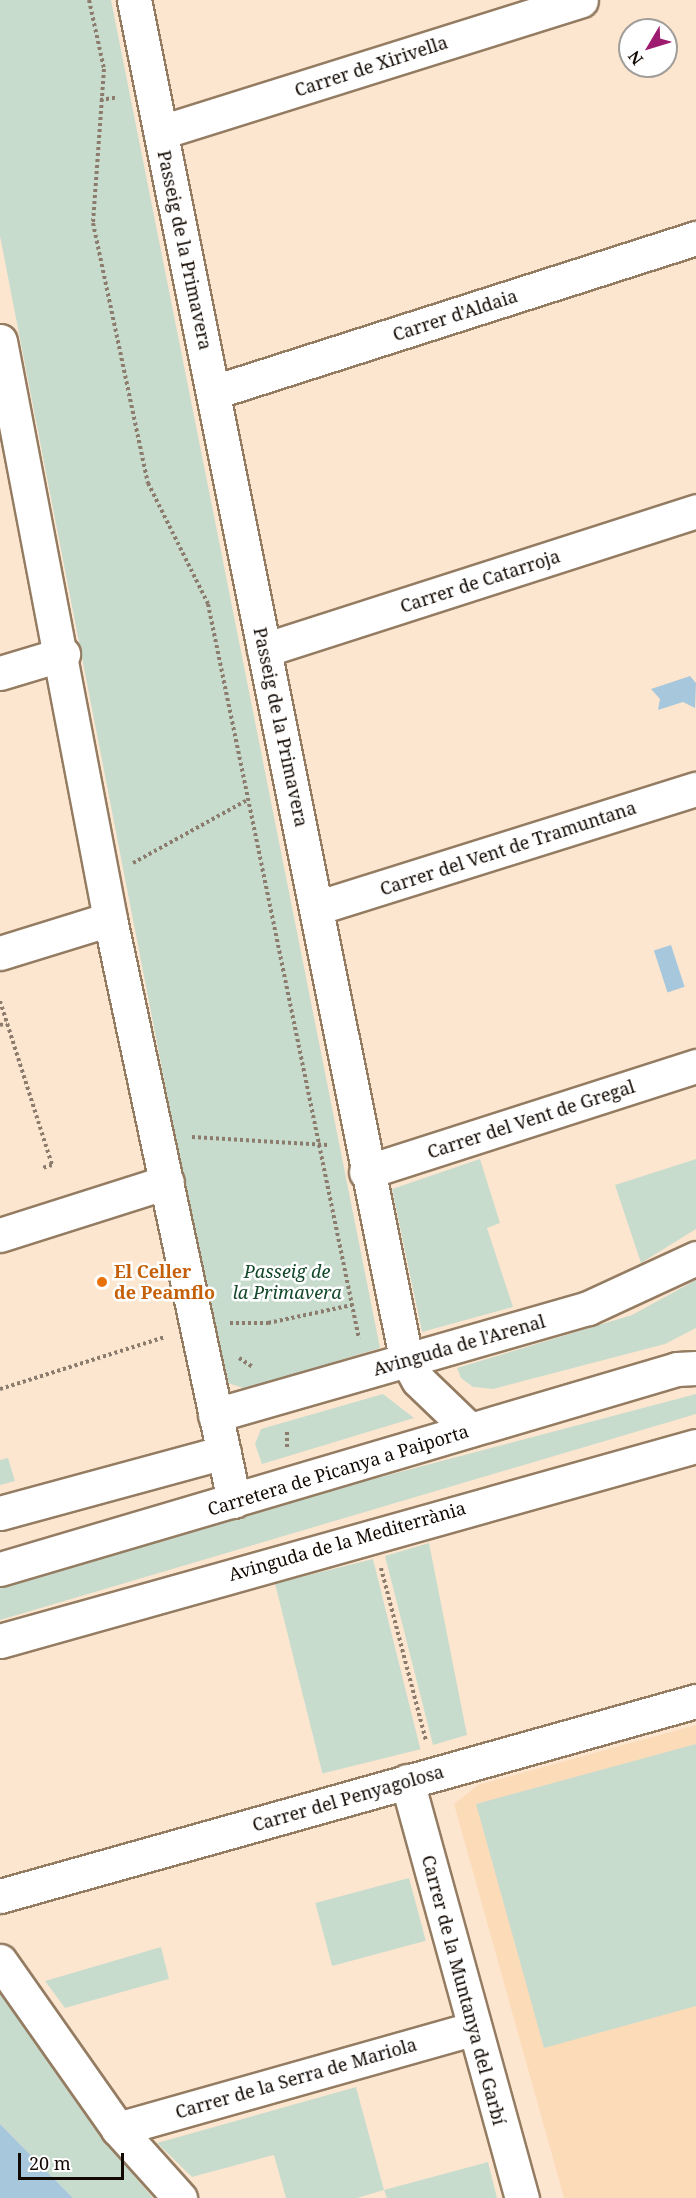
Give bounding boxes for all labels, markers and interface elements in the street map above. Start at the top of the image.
north arrow [618,18,678,78]
street label: Carrer de Xirivella [292,31,450,101]
text: N [623,46,648,70]
street label: Passeig de la Primavera [153,148,217,352]
street label: Carrer d'Aldaia [390,285,520,345]
street label: Carrer de Catarroja [397,545,563,617]
street label: Passeig de la Primavera [249,625,313,829]
street label: Carrer del Vent de Tramuntana [377,796,639,900]
street label: Carrer del Vent de Gregal [425,1075,637,1163]
place label: El Celler de Peamflo [114,1261,215,1304]
park label: Passeig de la Primavera [232,1261,342,1304]
marker: El Celler de Peamflo [95,1275,109,1289]
street label: Avinguda de l'Arenal [370,1310,548,1380]
street label: Carretera de Picanya a Paiporta [205,1420,471,1520]
street label: Avinguda de la Mediterrània [226,1497,468,1585]
street label: Carrer del Penyagolosa [250,1760,446,1836]
street label: Carrer de la Muntanya del Garbí [418,1853,510,2127]
street label: Carrer de la Serra de Mariola [173,2033,419,2123]
scale bar [21,2141,128,2179]
text: 20 m [29,2151,71,2175]

